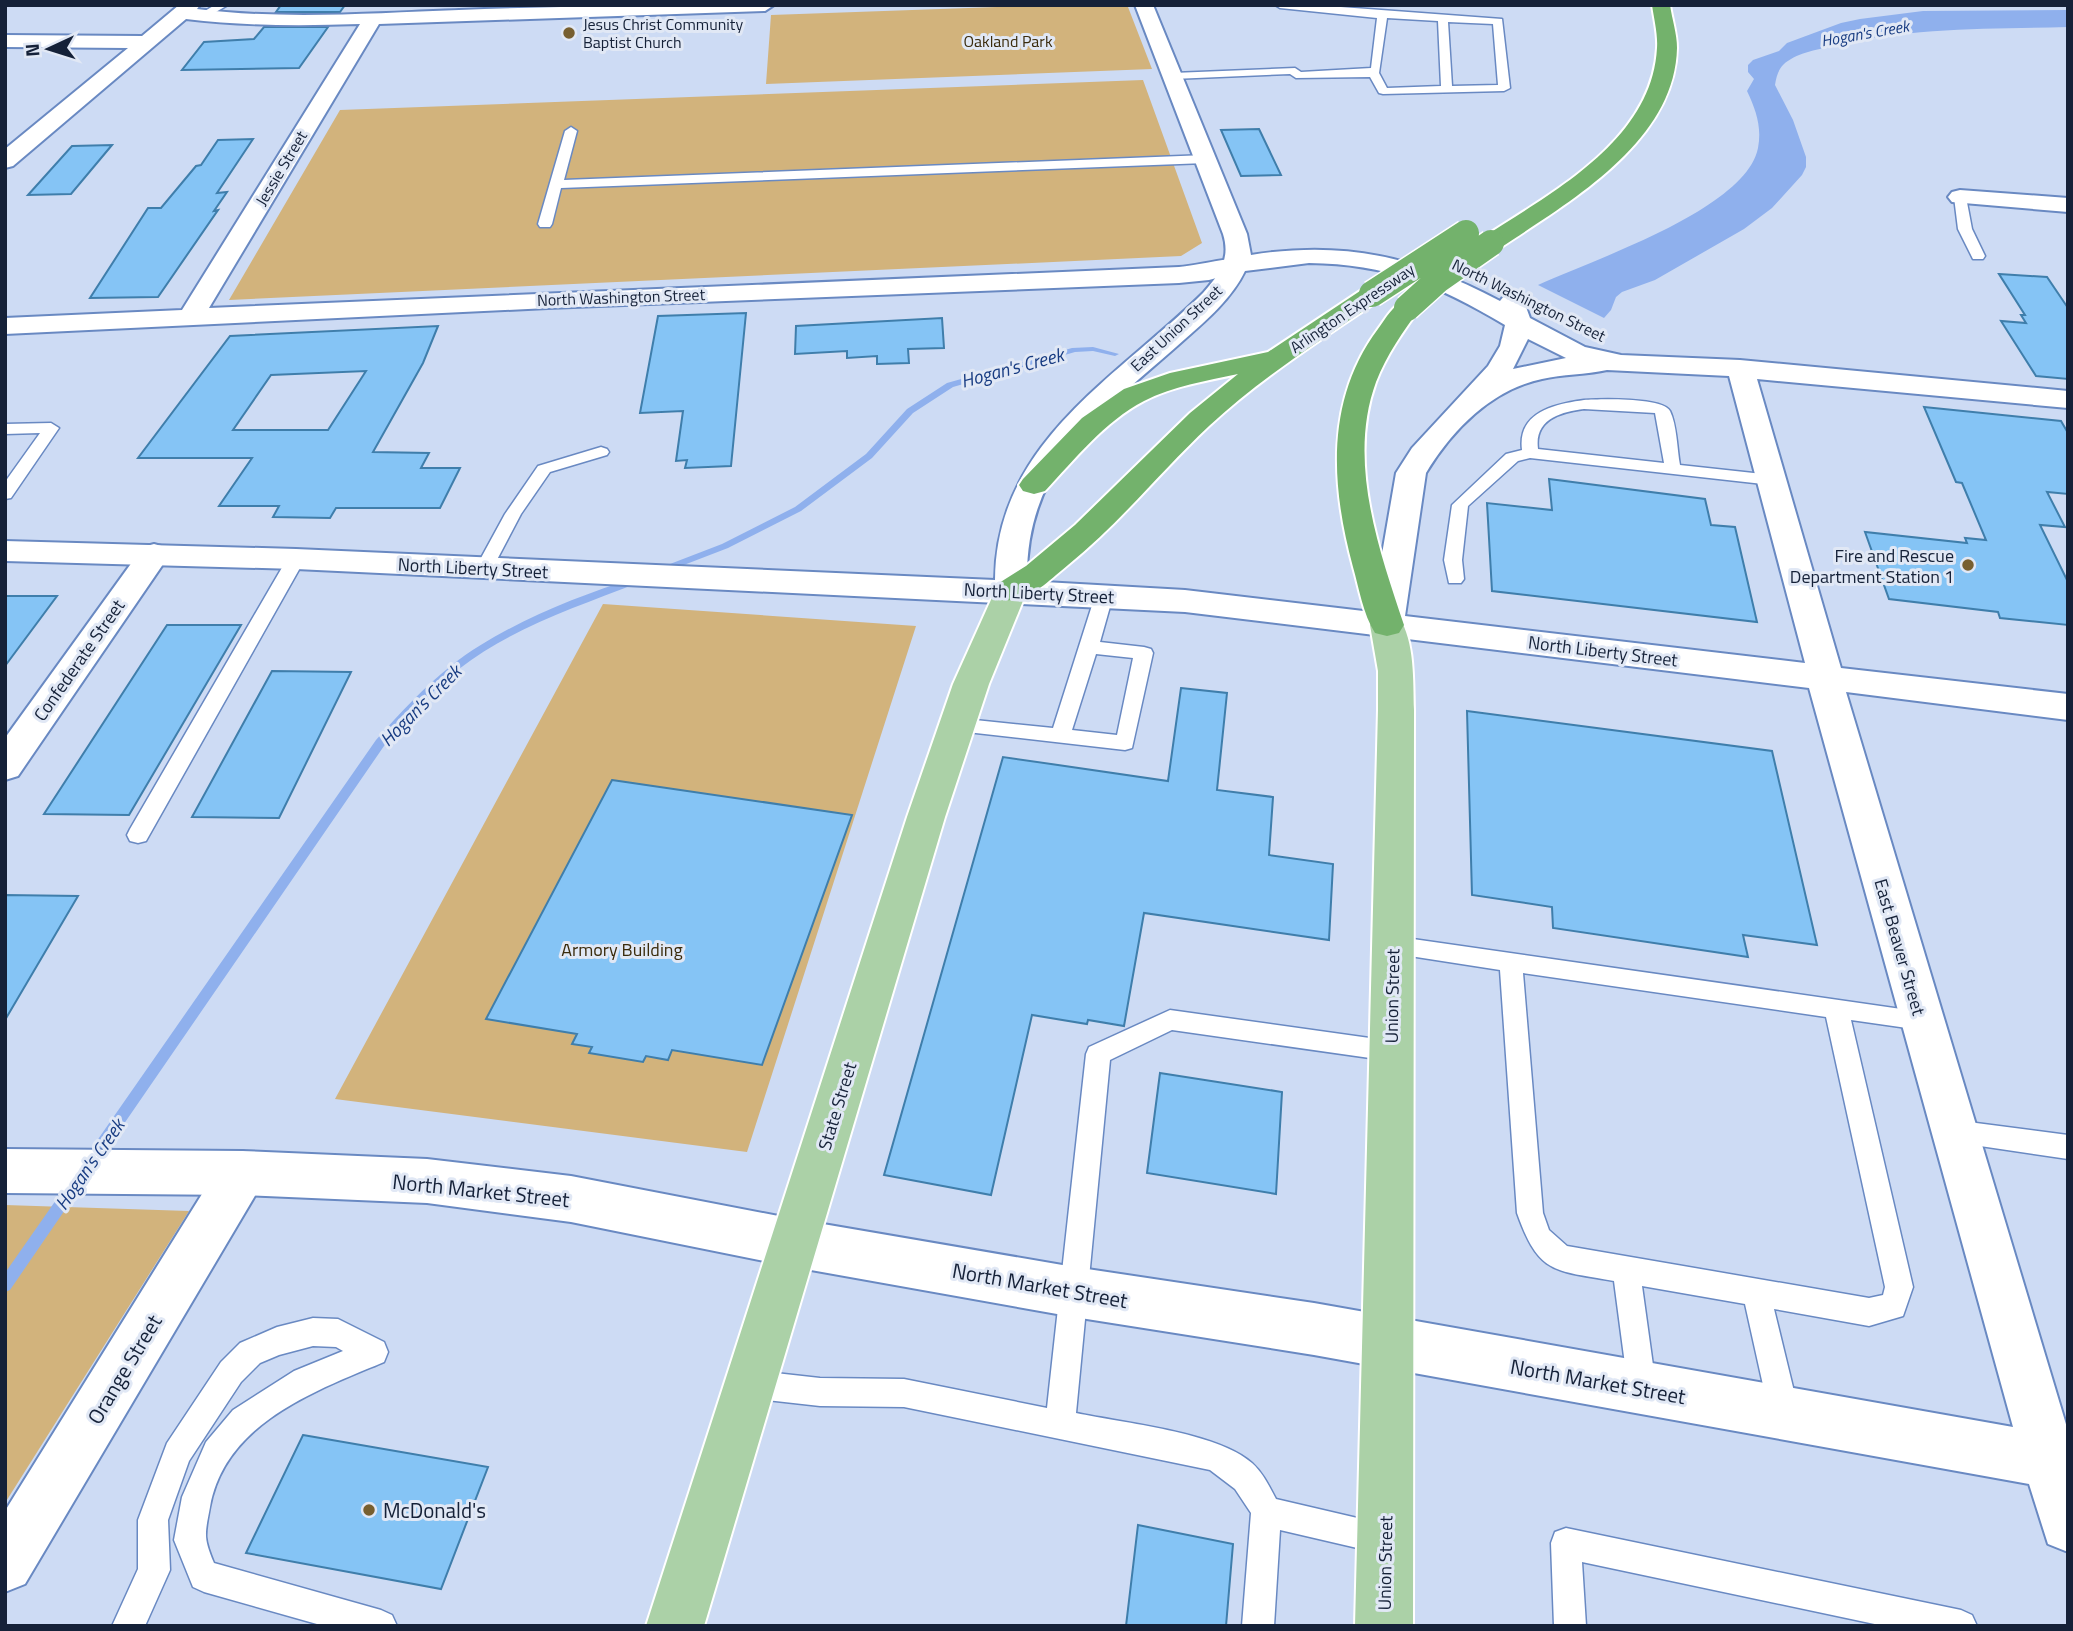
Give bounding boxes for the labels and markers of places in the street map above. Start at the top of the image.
place label: Jesus Christ Community Baptist Church [583,12,743,54]
marker: Jesus Christ Community Baptist Church [561,25,577,41]
place label: Fire and Rescue Department Station 1 [1790,542,1954,590]
marker: Fire and Rescue Department Station 1 [1960,557,1976,573]
place label: McDonald's [383,1494,486,1526]
marker: McDonald's [361,1502,377,1518]

